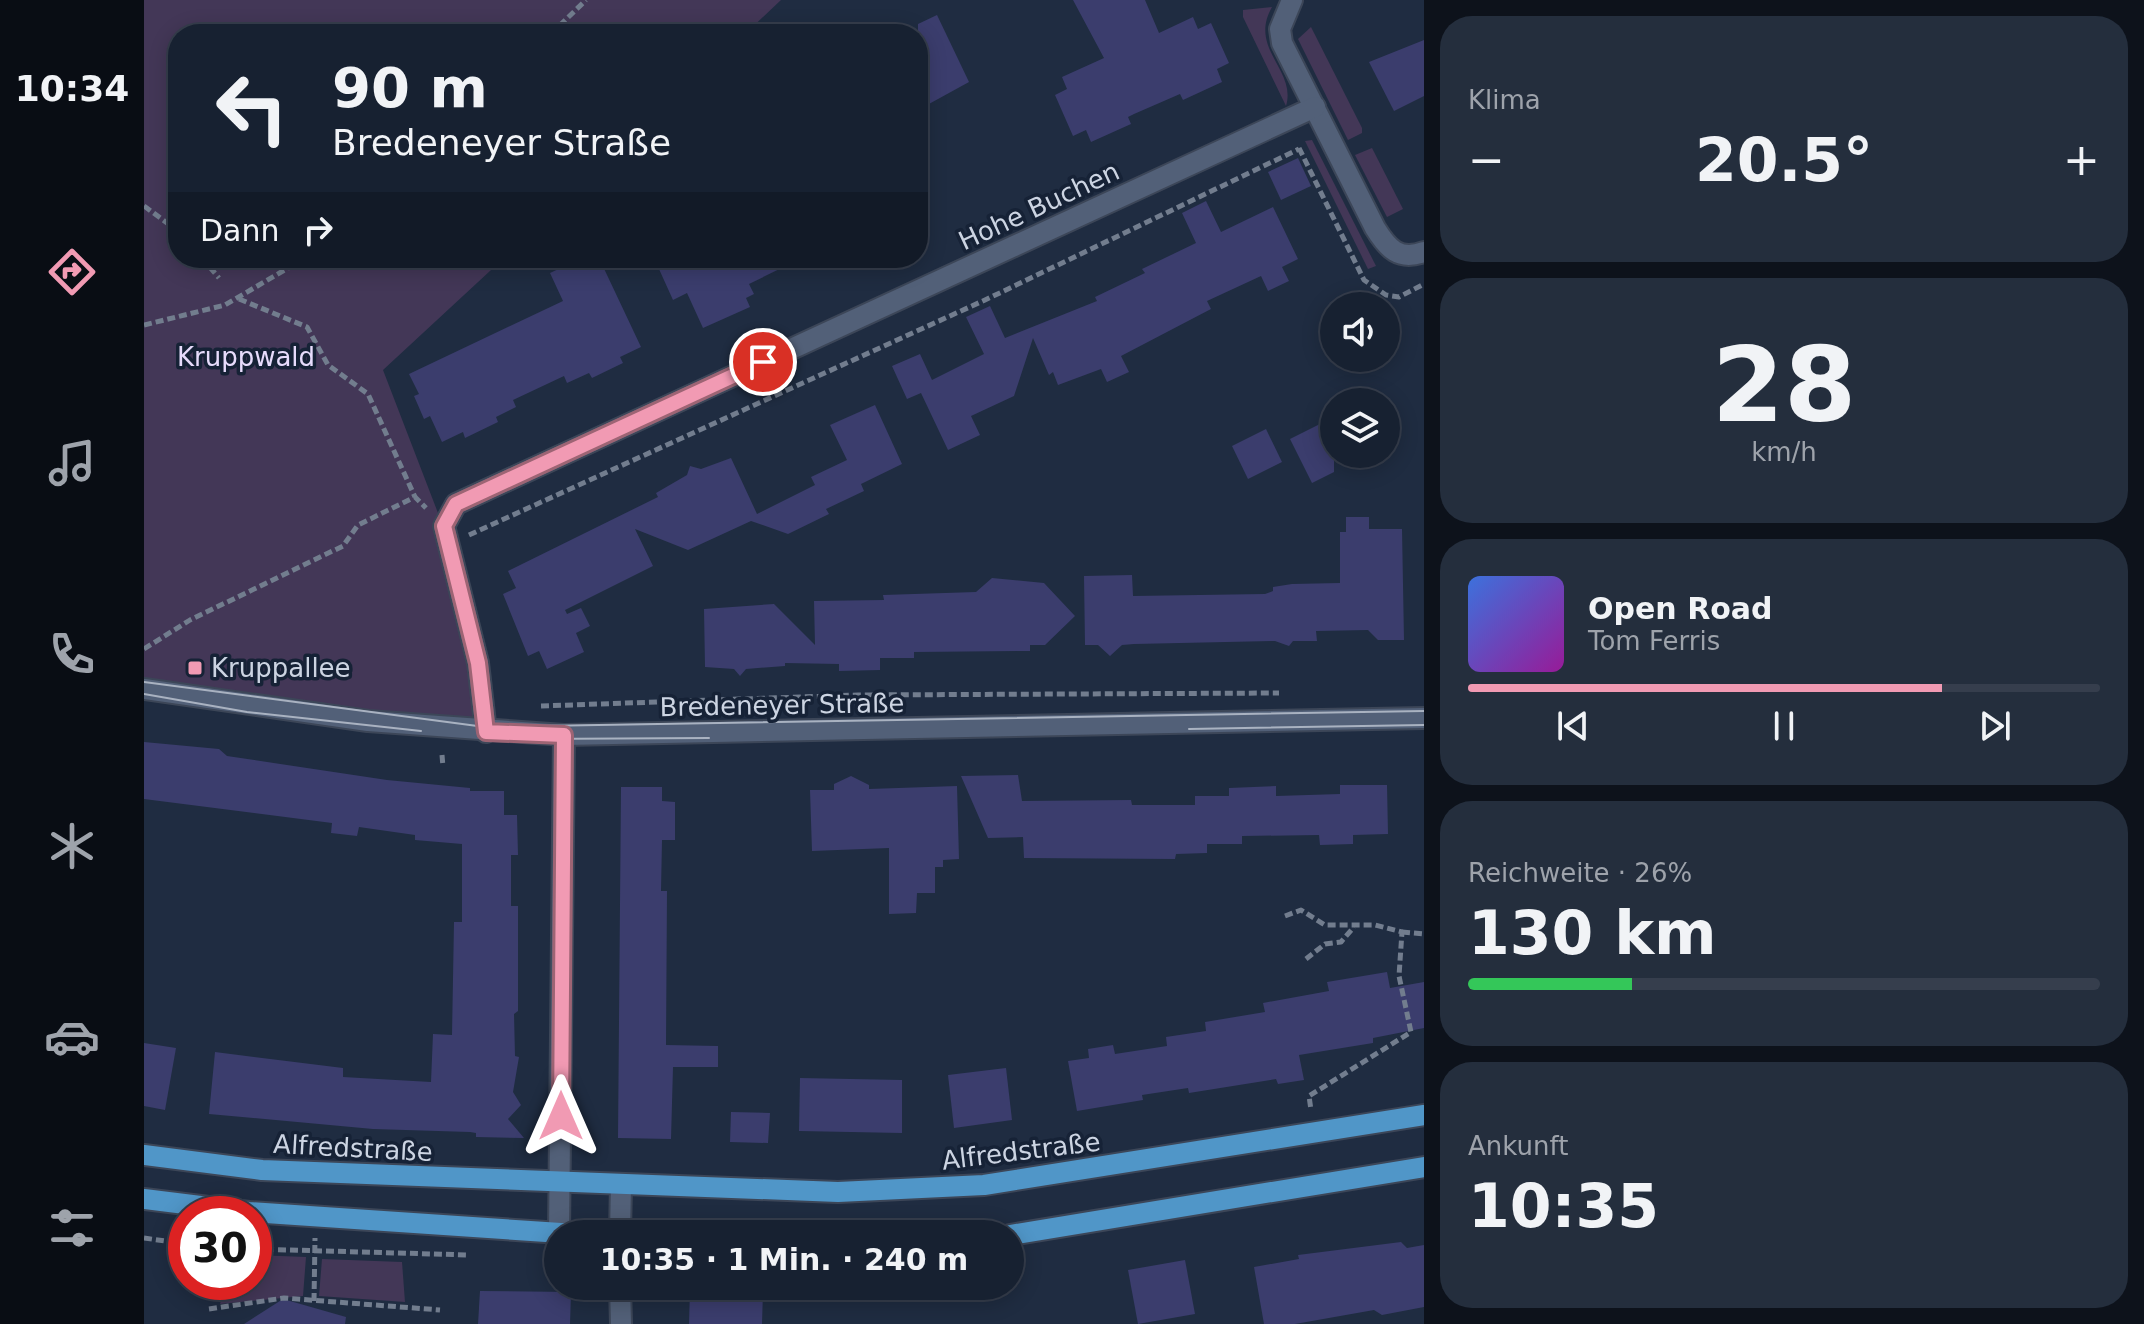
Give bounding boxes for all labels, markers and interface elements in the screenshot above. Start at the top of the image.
text: 90 m [332,55,488,120]
icon: left [200,56,304,160]
text: 10:34 [15,68,129,109]
text: Klima [1468,85,1541,115]
text: Bredeneyer Straße [332,122,671,163]
text: 20.5° [1695,125,1873,195]
text: − [1468,134,1505,185]
text: + [2063,134,2100,185]
street label: Hohe Buchen [954,156,1124,256]
icon: right [296,208,340,252]
text: Dann [200,213,280,248]
icon: directions [44,244,100,300]
map controls [1320,292,1400,468]
button: sound [1320,292,1400,372]
text: 28 [1712,324,1856,446]
pin [729,328,797,396]
icon: arrive [741,340,785,384]
park label: Kruppwald [177,342,315,372]
button: layers [1320,388,1400,468]
icon: music [44,435,100,491]
text: km/h [1751,437,1817,467]
text: Open Road [1588,591,1773,626]
icon: phone [44,626,100,682]
text: Tom Ferris [1588,626,1720,656]
place label: Kruppallee [211,653,351,683]
marker: Kruppallee [186,659,204,677]
street label: Bredeneyer Straße [659,688,905,722]
icon: previous [1551,704,1595,748]
icon: pause [1762,704,1806,748]
icon: next [1973,704,2017,748]
icon: climate [44,818,100,874]
text: Reichweite · 26% [1468,858,1692,888]
text: 130 km [1468,898,1717,968]
icon: car [44,1009,100,1065]
position arrow [519,1074,603,1158]
street label: Alfredstraße [940,1126,1102,1176]
street label: Alfredstraße [273,1129,433,1167]
text: Ankunft [1468,1131,1568,1161]
text: 10:35 [1468,1171,1659,1241]
speed limit sign: 30 [168,1196,272,1300]
icon: filters [44,1200,100,1256]
text: 10:35 · 1 Min. · 240 m [600,1242,968,1277]

